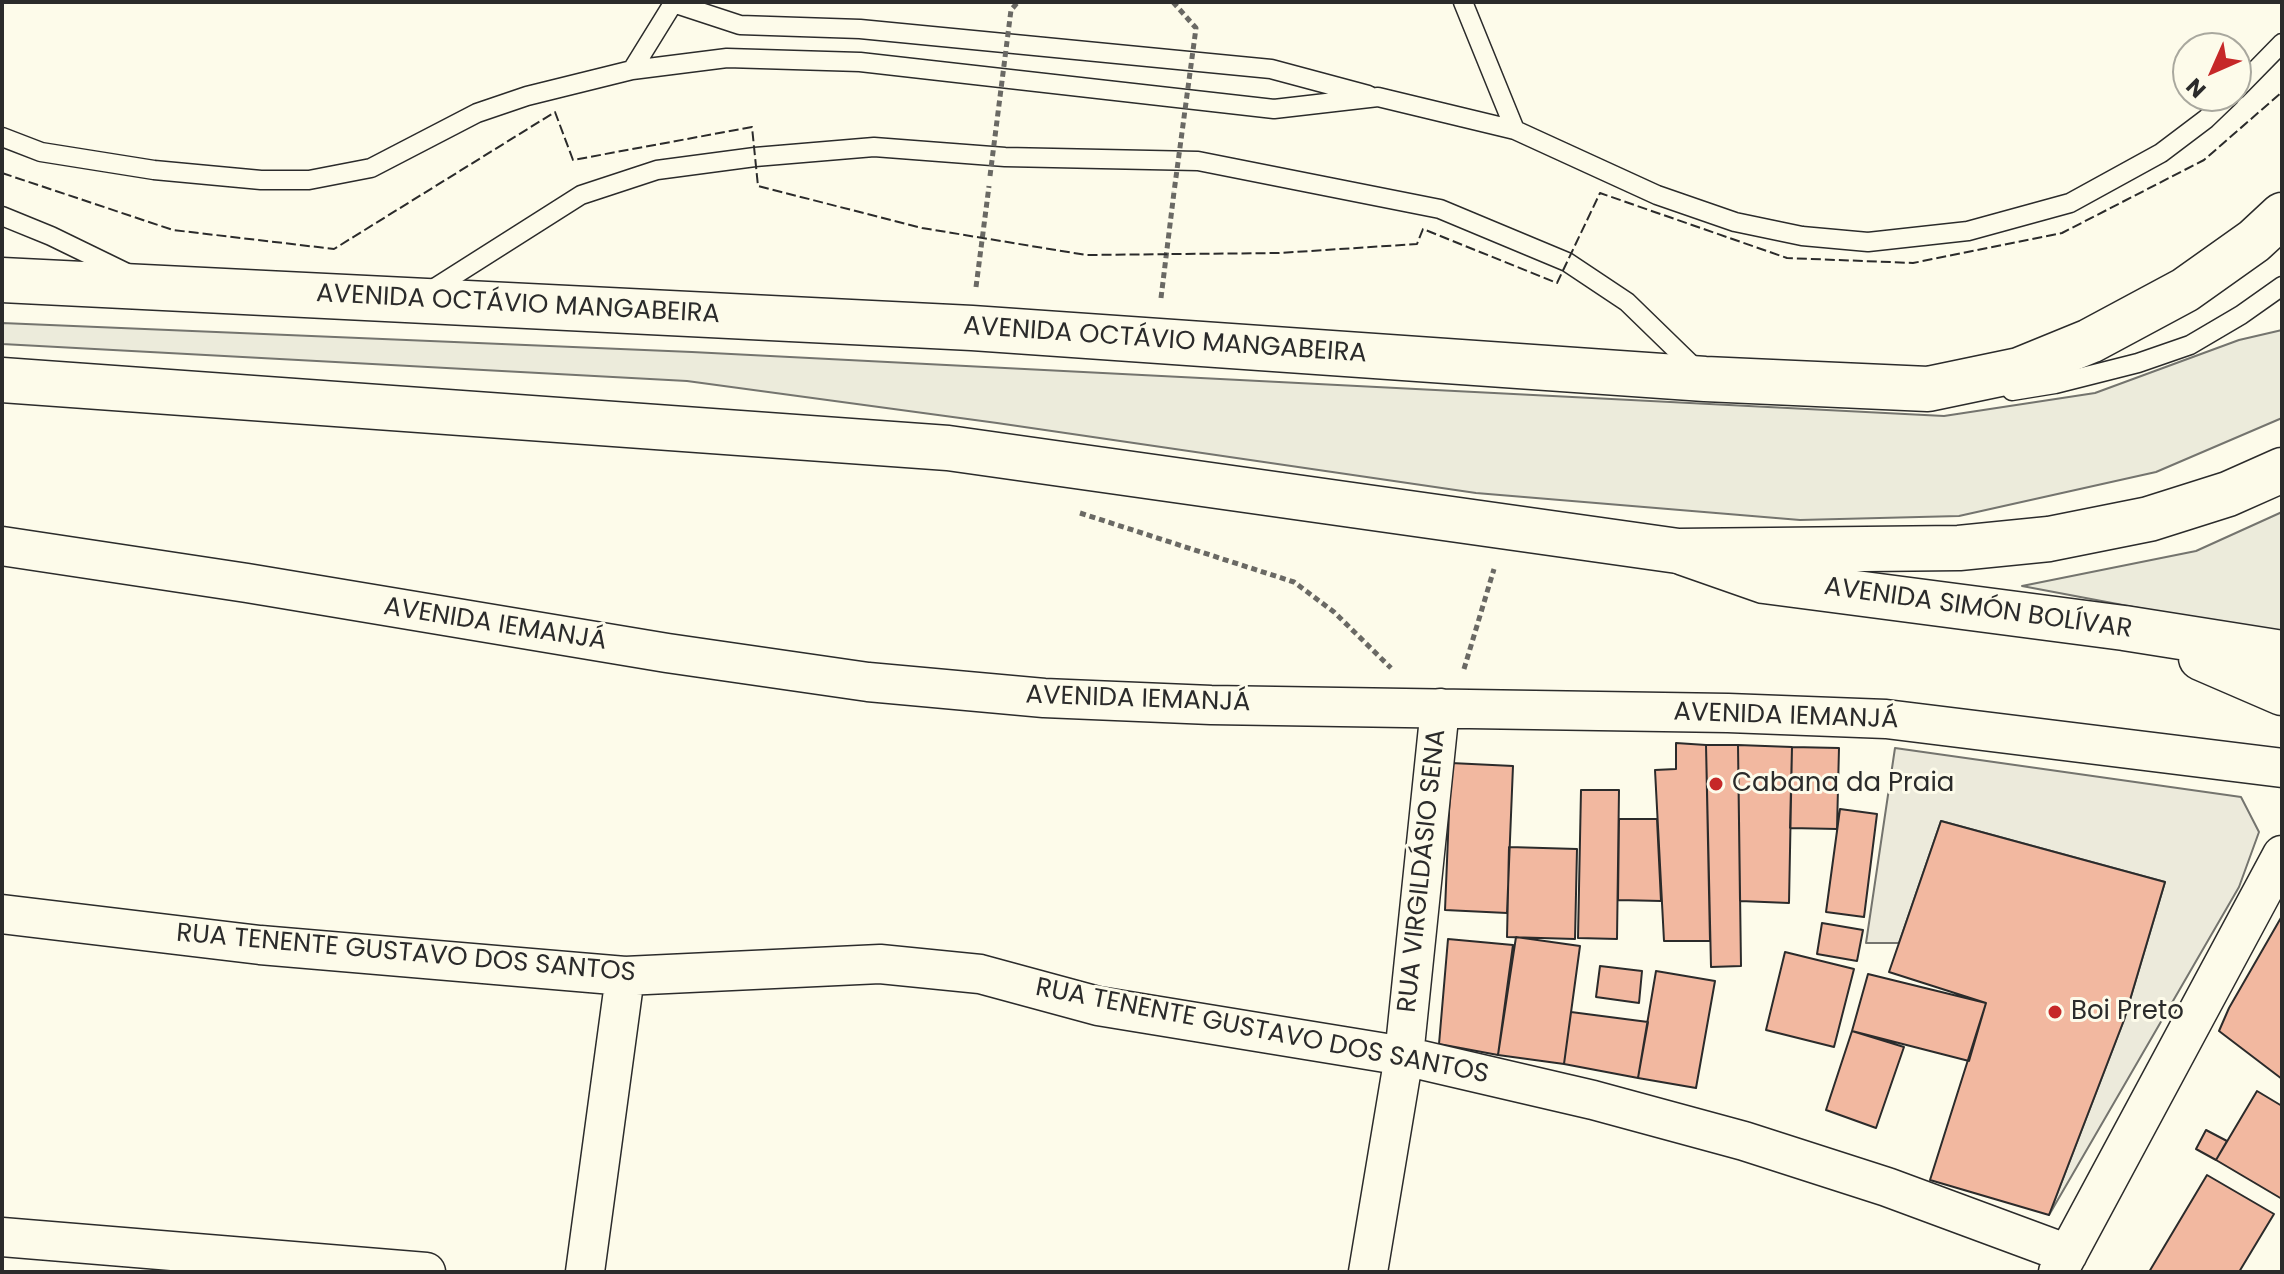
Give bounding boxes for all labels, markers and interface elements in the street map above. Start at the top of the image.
north arrow [2172,32,2252,112]
text: N [2179,71,2213,105]
street label: AVENIDA OCTÁVIO MANGABEIRA [315,279,721,331]
street label: AVENIDA OCTÁVIO MANGABEIRA [962,311,1368,371]
street label: AVENIDA SIMÓN BOLÍVAR [1822,572,2134,646]
street label: AVENIDA IEMANJÁ [381,592,609,658]
street label: AVENIDA IEMANJÁ [1025,680,1251,720]
street label: AVENIDA IEMANJÁ [1673,697,1899,737]
street label: RUA VIRGILDÁSIO SENA [1393,728,1453,1014]
place label: Cabana da Praia [1732,768,1954,800]
marker: Cabana da Praia [1707,775,1725,793]
street label: RUA TENENTE GUSTAVO DOS SANTOS [175,918,637,990]
street label: RUA TENENTE GUSTAVO DOS SANTOS [1033,973,1491,1091]
place label: Boi Preto [2071,996,2184,1028]
marker: Boi Preto [2046,1003,2064,1021]

